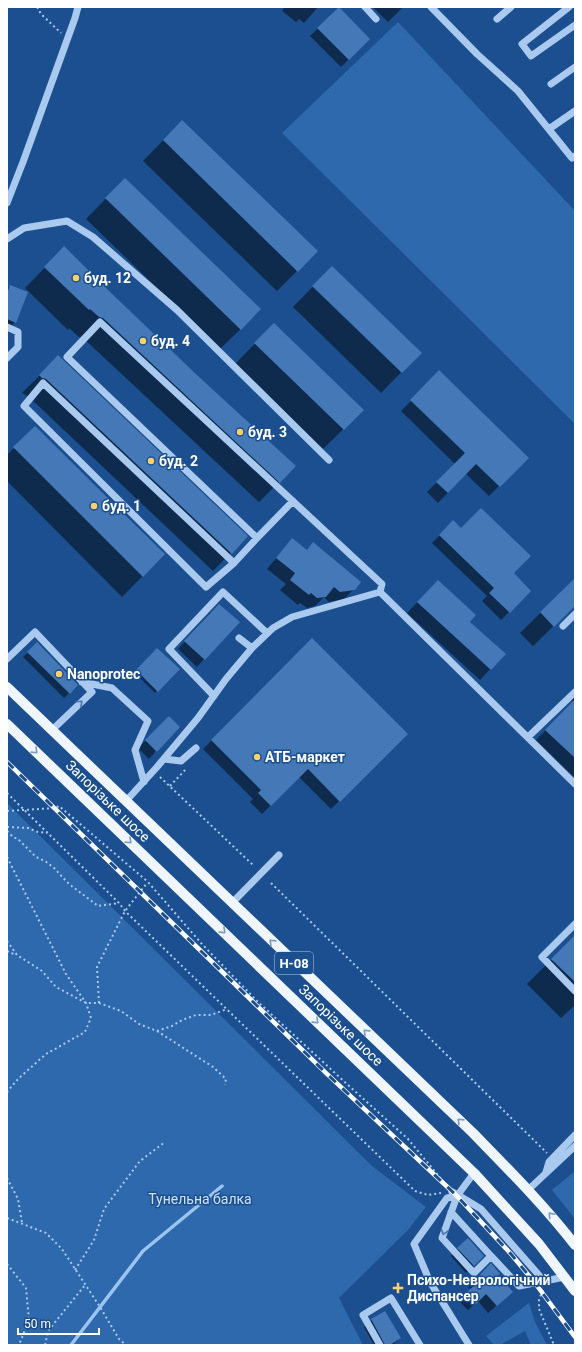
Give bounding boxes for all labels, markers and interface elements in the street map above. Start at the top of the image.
place label: буд. 12 [84,270,131,286]
marker: буд. 12 [71,273,81,283]
place label: буд. 4 [151,333,190,349]
marker: буд. 4 [138,336,148,346]
place label: буд. 3 [248,424,287,440]
marker: буд. 3 [235,427,245,437]
place label: буд. 2 [159,453,198,469]
marker: буд. 2 [146,456,156,466]
place label: буд. 1 [102,498,141,514]
marker: буд. 1 [89,501,99,511]
place label: Nanoprotec [67,666,140,682]
marker: Nanoprotec [54,669,64,679]
one-way arrow [76,701,83,708]
one-way arrow [30,746,38,753]
place label: АТБ-маркет [265,749,345,765]
marker: АТБ-маркет [252,752,262,762]
street label: Запорізьке шосе [63,757,153,845]
one-way arrow [124,836,132,843]
one-way arrow [218,926,225,933]
one-way arrow [269,939,277,947]
road number: Н-08 [275,952,313,974]
street label: Запорізьке шосе [296,981,386,1069]
one-way arrow [311,1016,319,1024]
one-way arrow [363,1029,371,1036]
one-way arrow [458,1119,465,1126]
park label: Тунельна балка [148,1191,252,1207]
one-way arrow [548,1212,555,1220]
one-way arrow [440,1228,449,1235]
place label: Психо-Неврологічний Диспансер [407,1272,550,1304]
marker: Психо-Неврологічний Диспансер [392,1282,404,1294]
scale bar [18,1310,99,1336]
text: 50 m [24,1317,51,1331]

